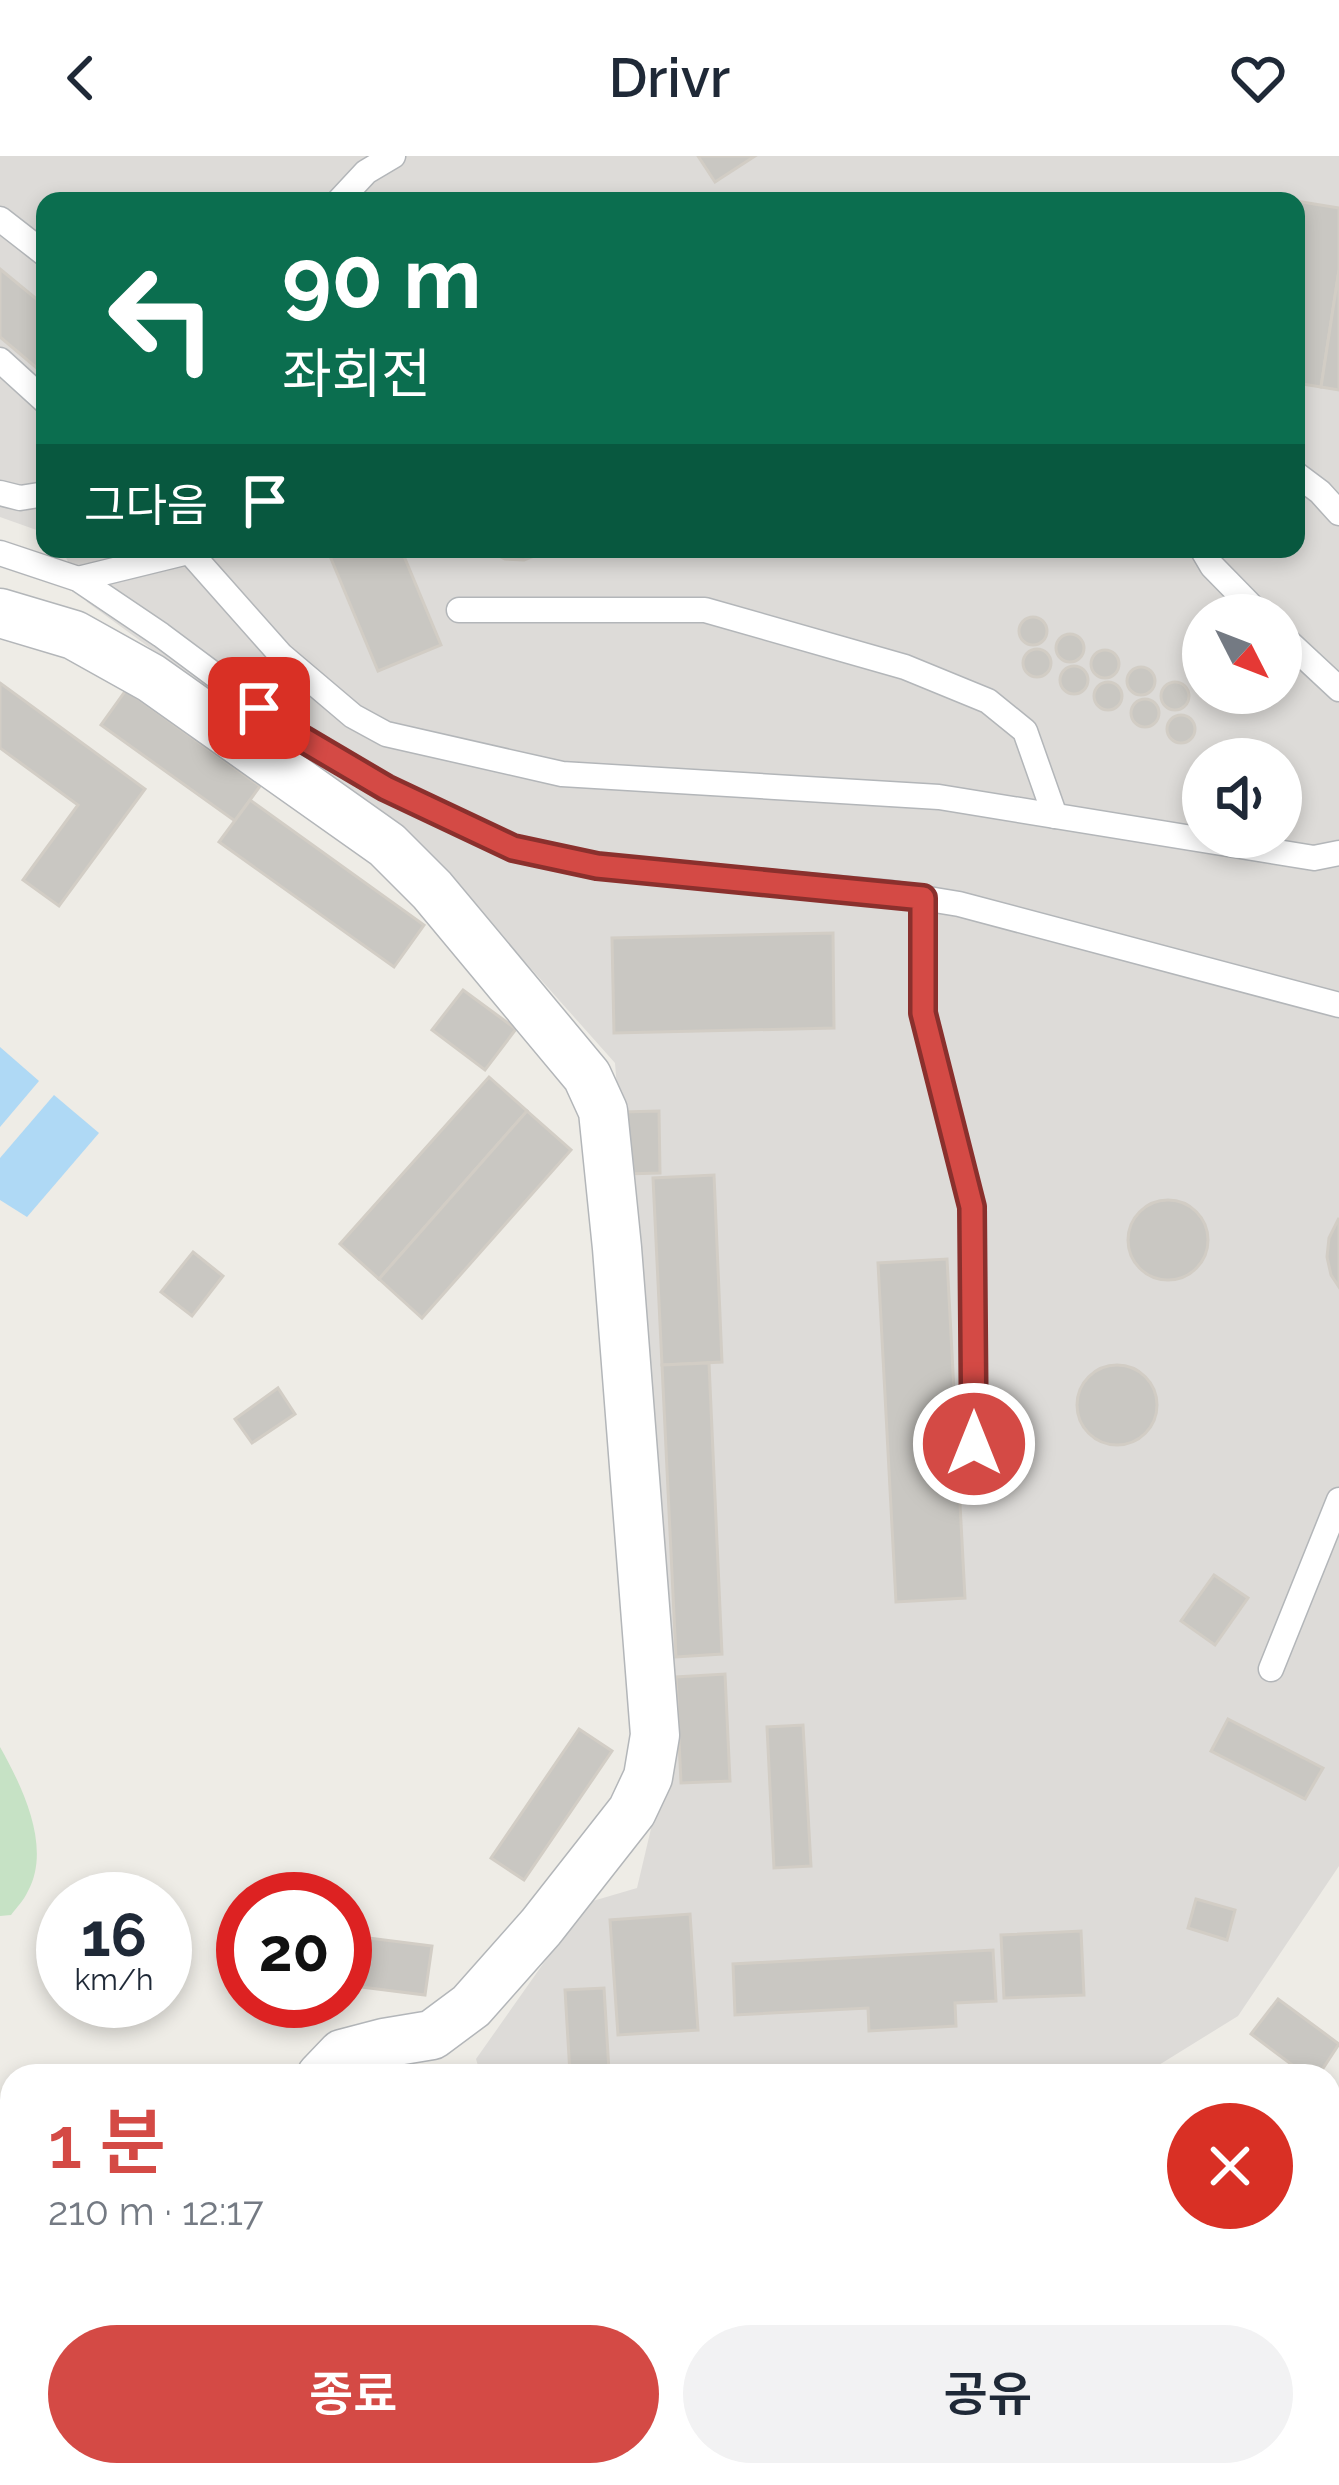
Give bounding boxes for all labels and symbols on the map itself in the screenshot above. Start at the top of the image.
north arrow [1182,594,1302,714]
pin [208,657,310,759]
position arrow [911,1381,1037,1507]
speed limit sign: 20 [216,1872,372,2028]

